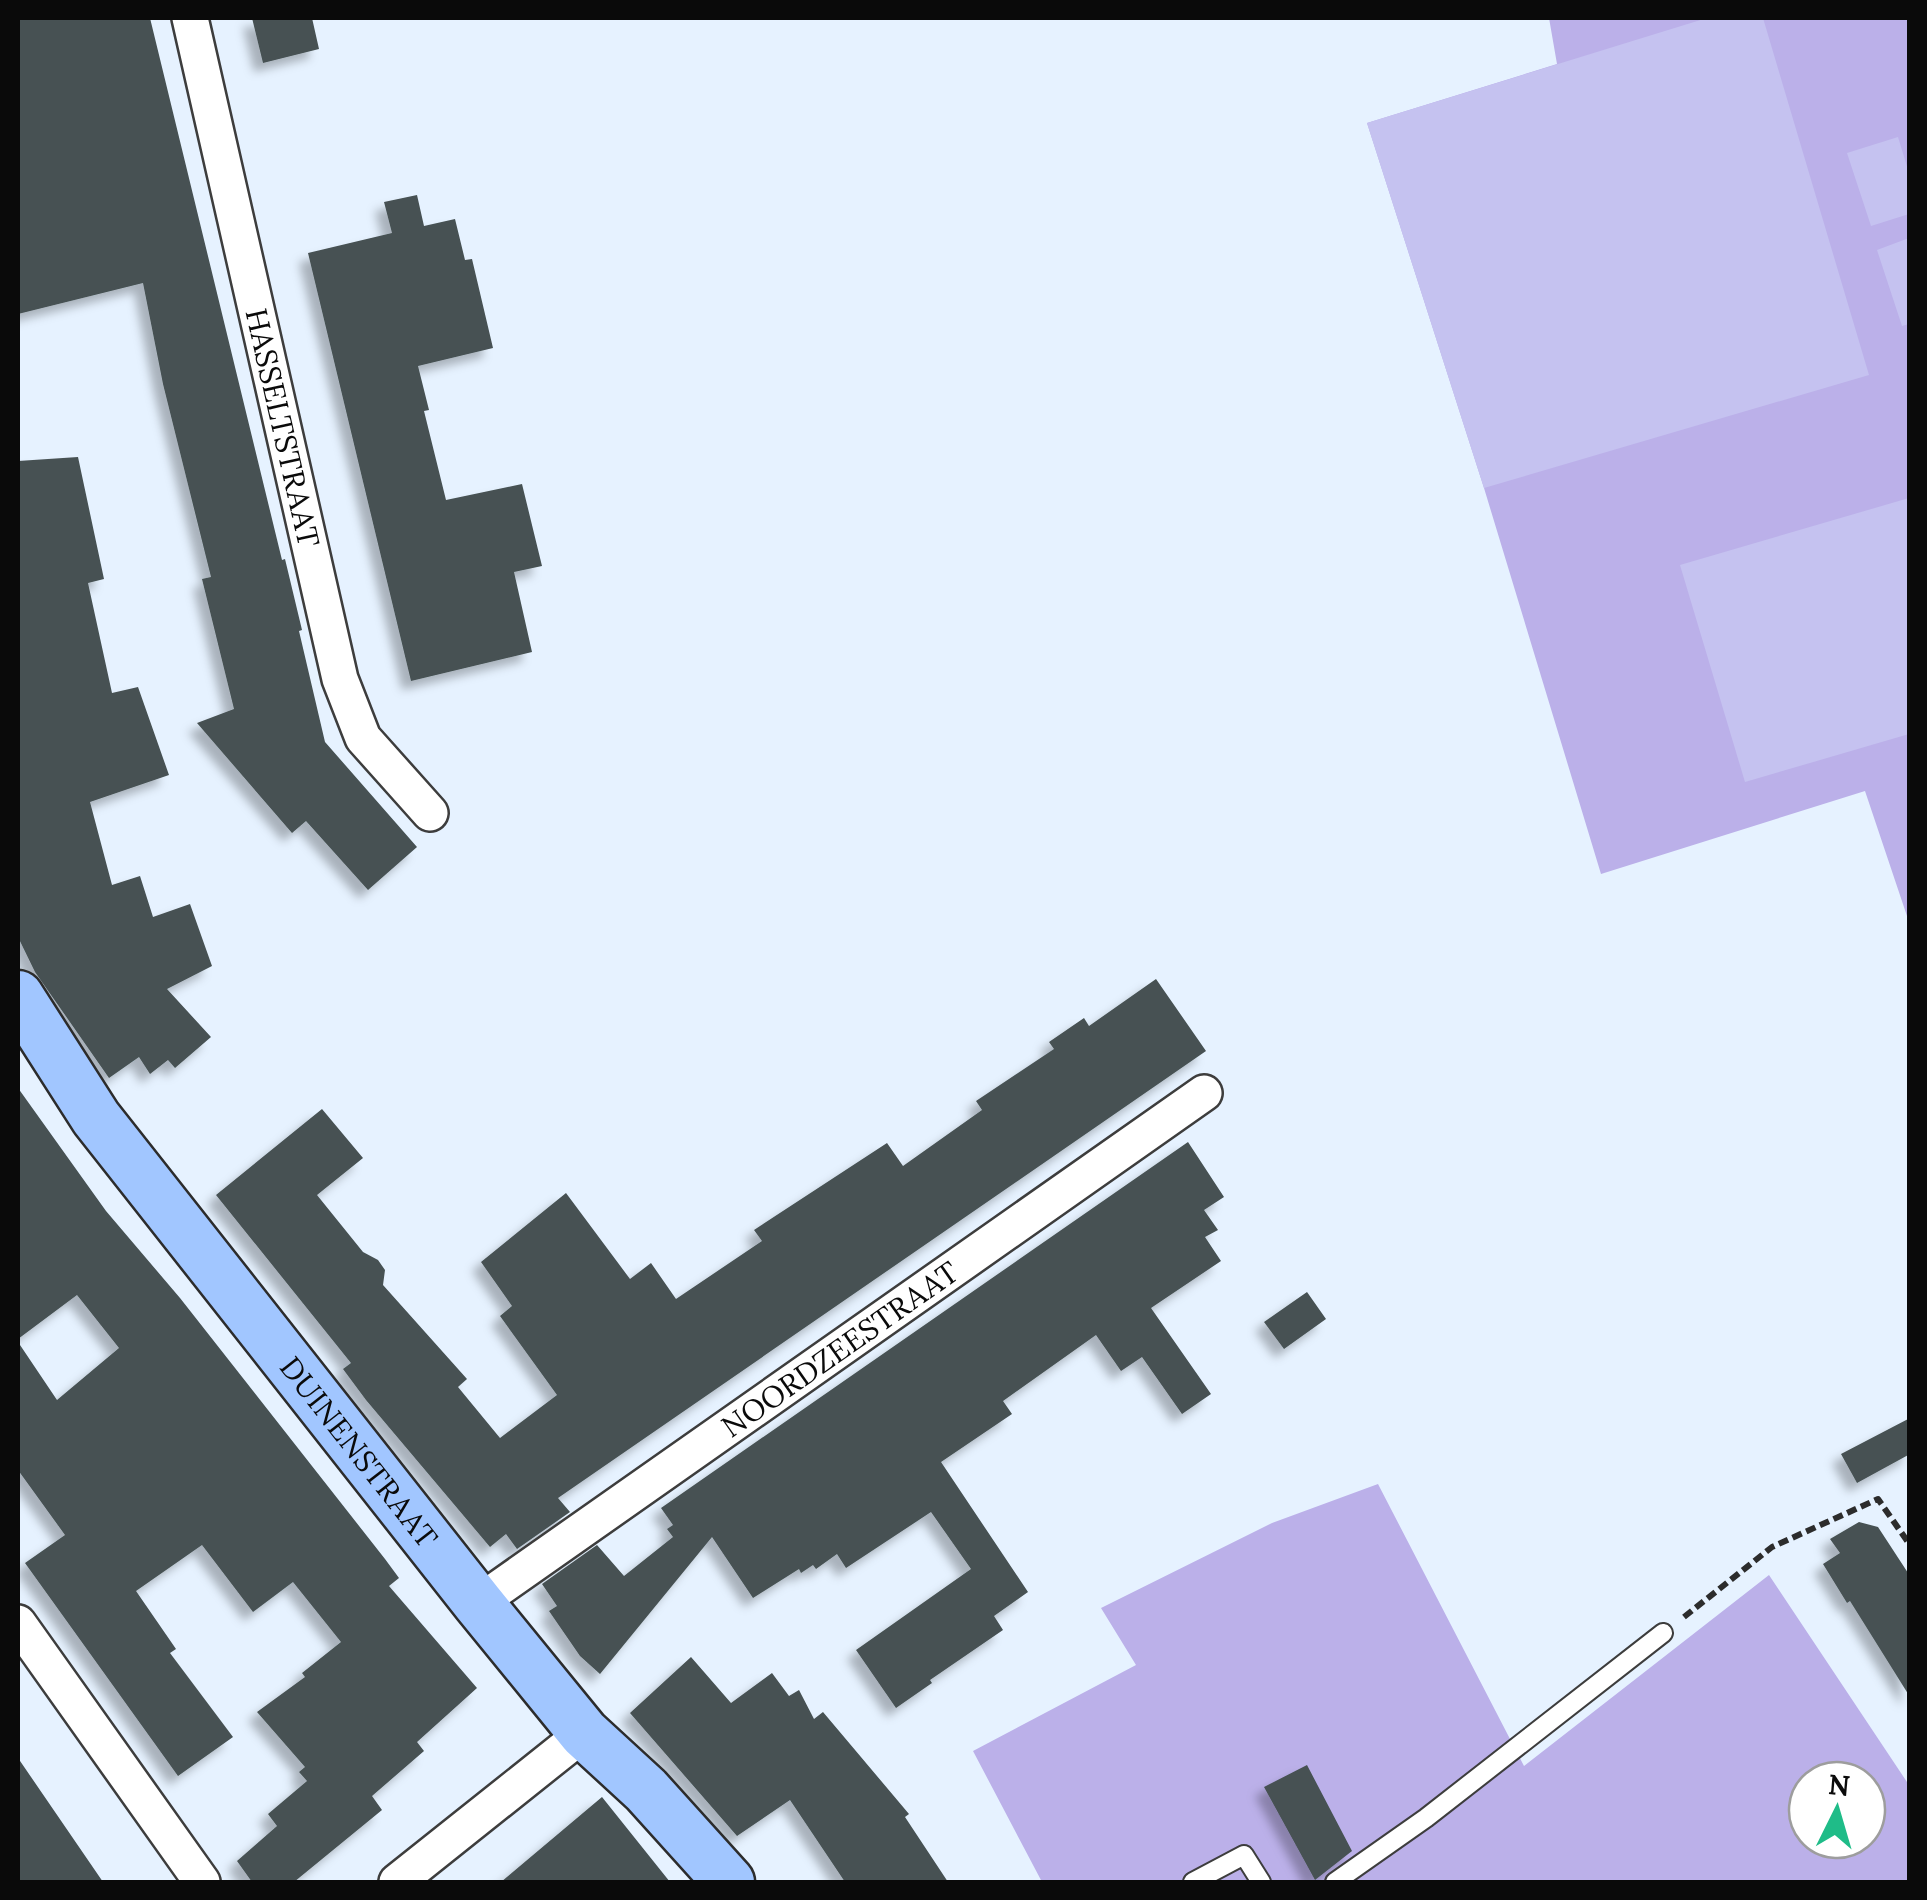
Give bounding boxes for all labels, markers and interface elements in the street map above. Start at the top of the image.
street label: HASSELTSTRAAT [237,305,328,551]
street label: NOORDZEESTRAAT [714,1253,965,1445]
street label: DUINENSTRAAT [272,1349,446,1555]
north arrow [1787,1760,1887,1860]
text: N [1827,1766,1852,1804]

